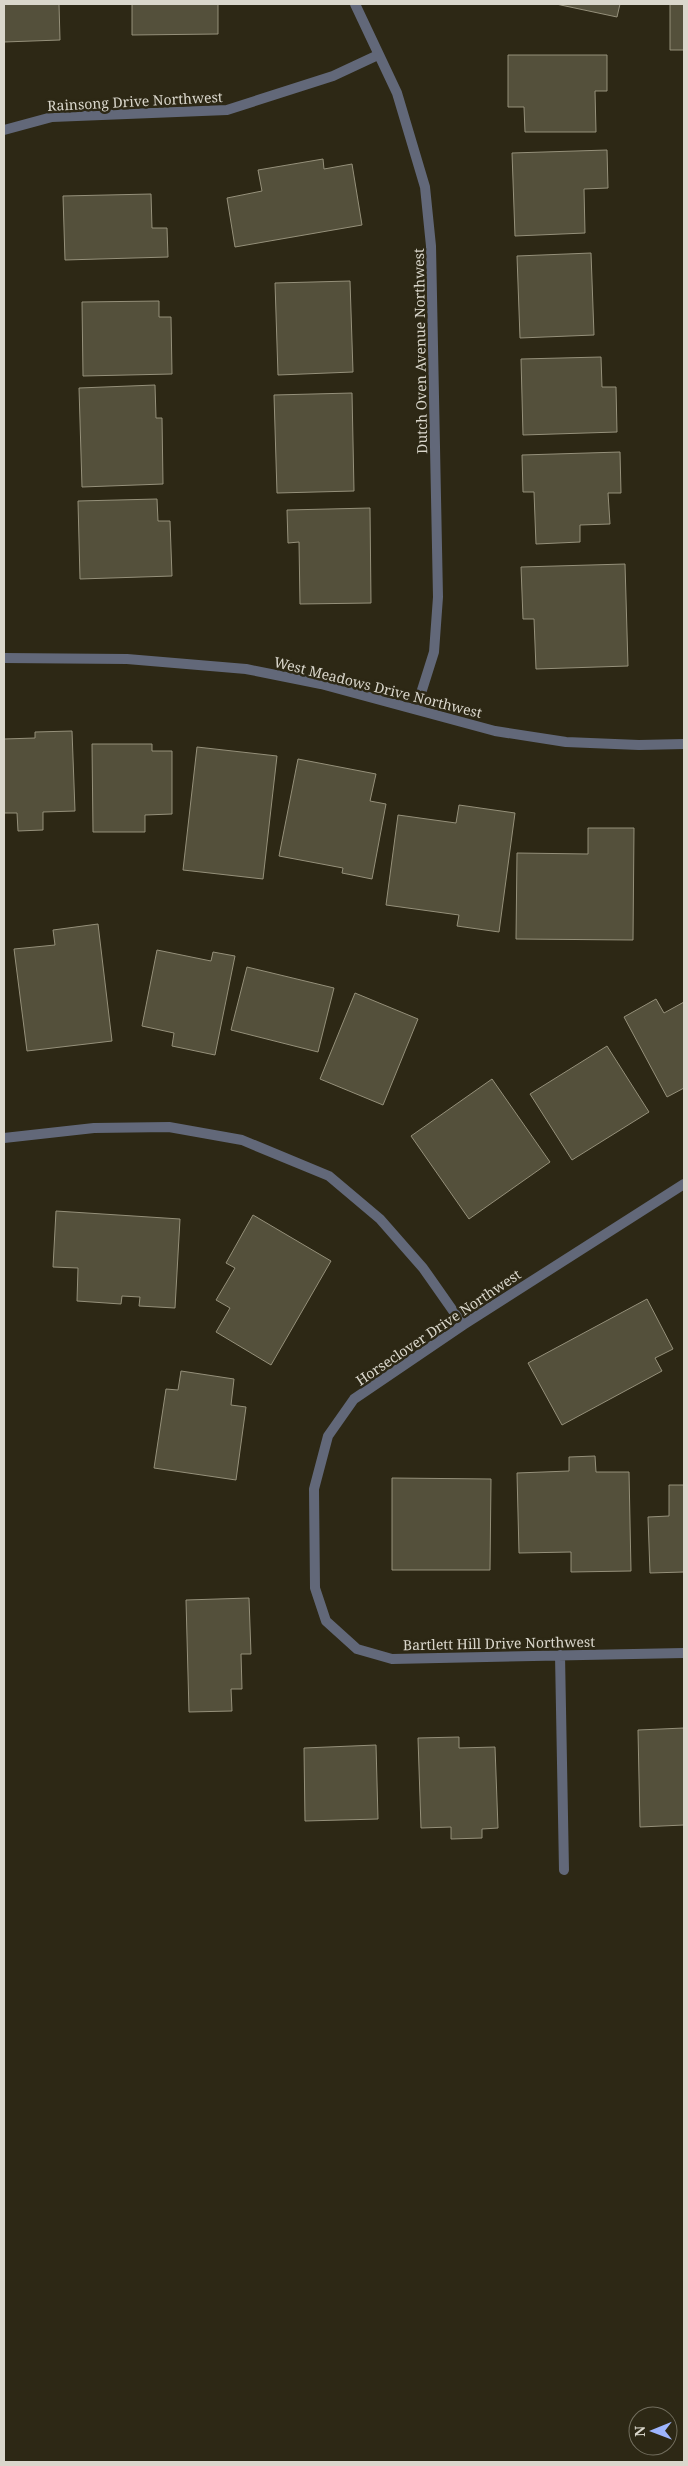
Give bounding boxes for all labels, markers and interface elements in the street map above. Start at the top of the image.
street label: Rainsong Drive Northwest [47,87,223,115]
street label: Dutch Oven Avenue Northwest [409,248,431,454]
street label: West Meadows Drive Northwest [272,652,484,722]
street label: Horseclover Drive Northwest [352,1265,524,1389]
street label: Bartlett Hill Drive Northwest [403,1632,595,1654]
north arrow [628,2406,678,2456]
text: N [630,2426,649,2437]

